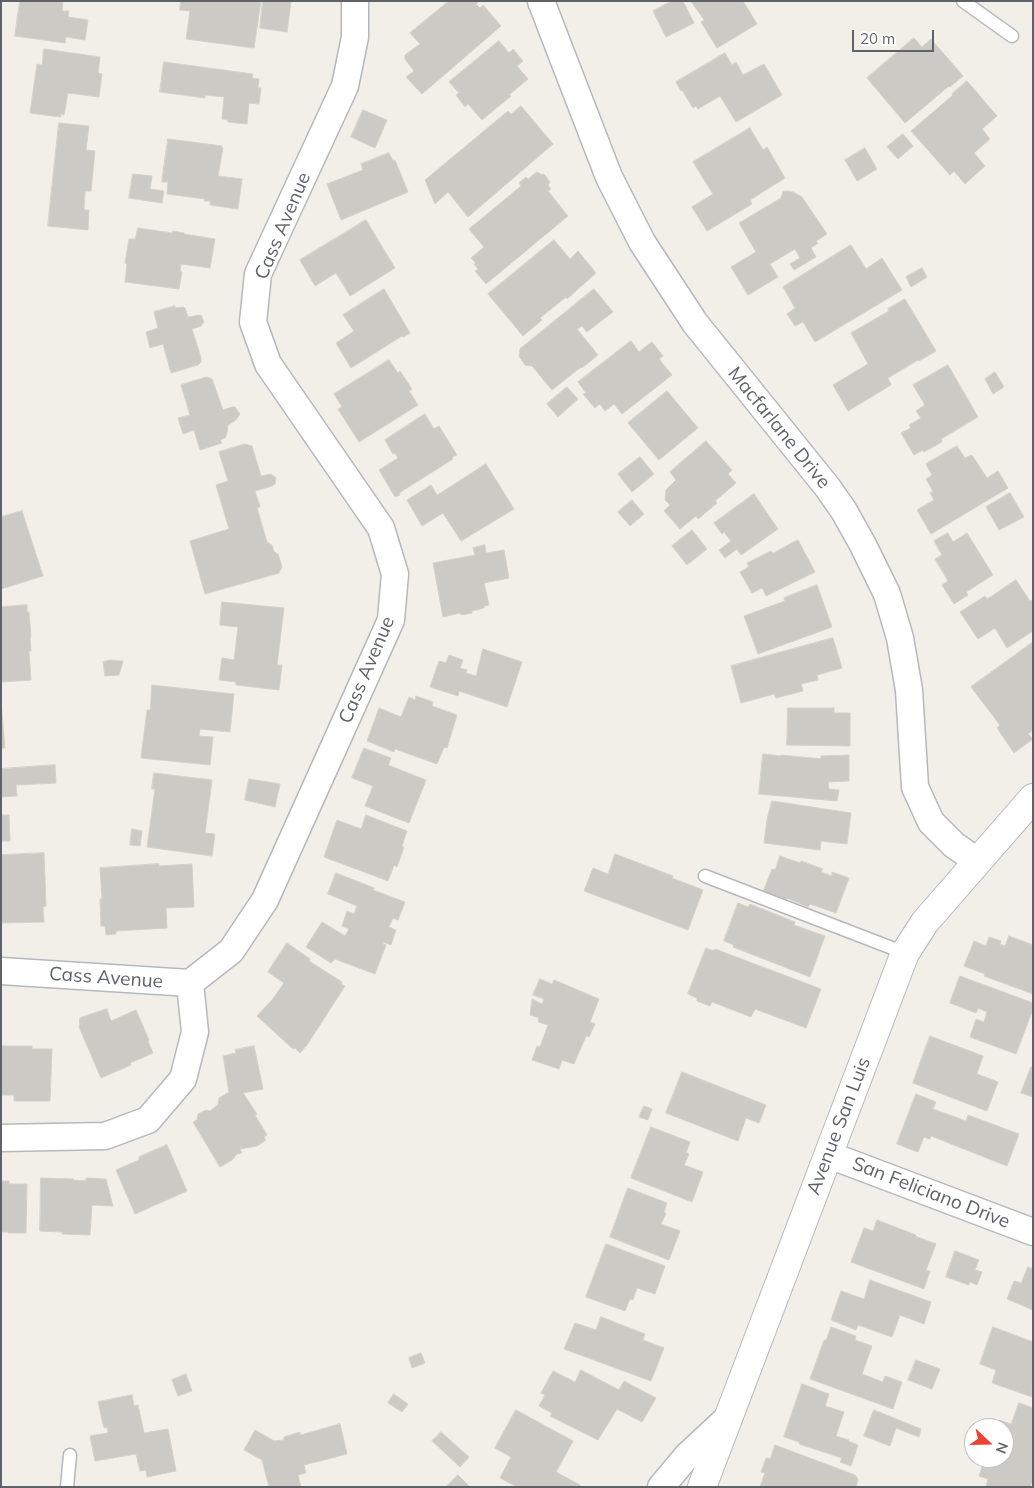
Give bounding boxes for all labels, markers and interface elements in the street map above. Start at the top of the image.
scale bar [854,20,936,52]
text: 20 m [860,29,895,48]
street label: Cass Avenue [250,169,316,283]
street label: Macfarlane Drive [723,363,835,493]
street label: Cass Avenue [334,613,400,727]
street label: Cass Avenue [48,963,164,993]
street label: Avenue San Luis [802,1054,876,1198]
street label: San Feliciano Drive [849,1152,1013,1234]
north arrow [964,1418,1014,1468]
text: N [992,1440,1012,1456]

